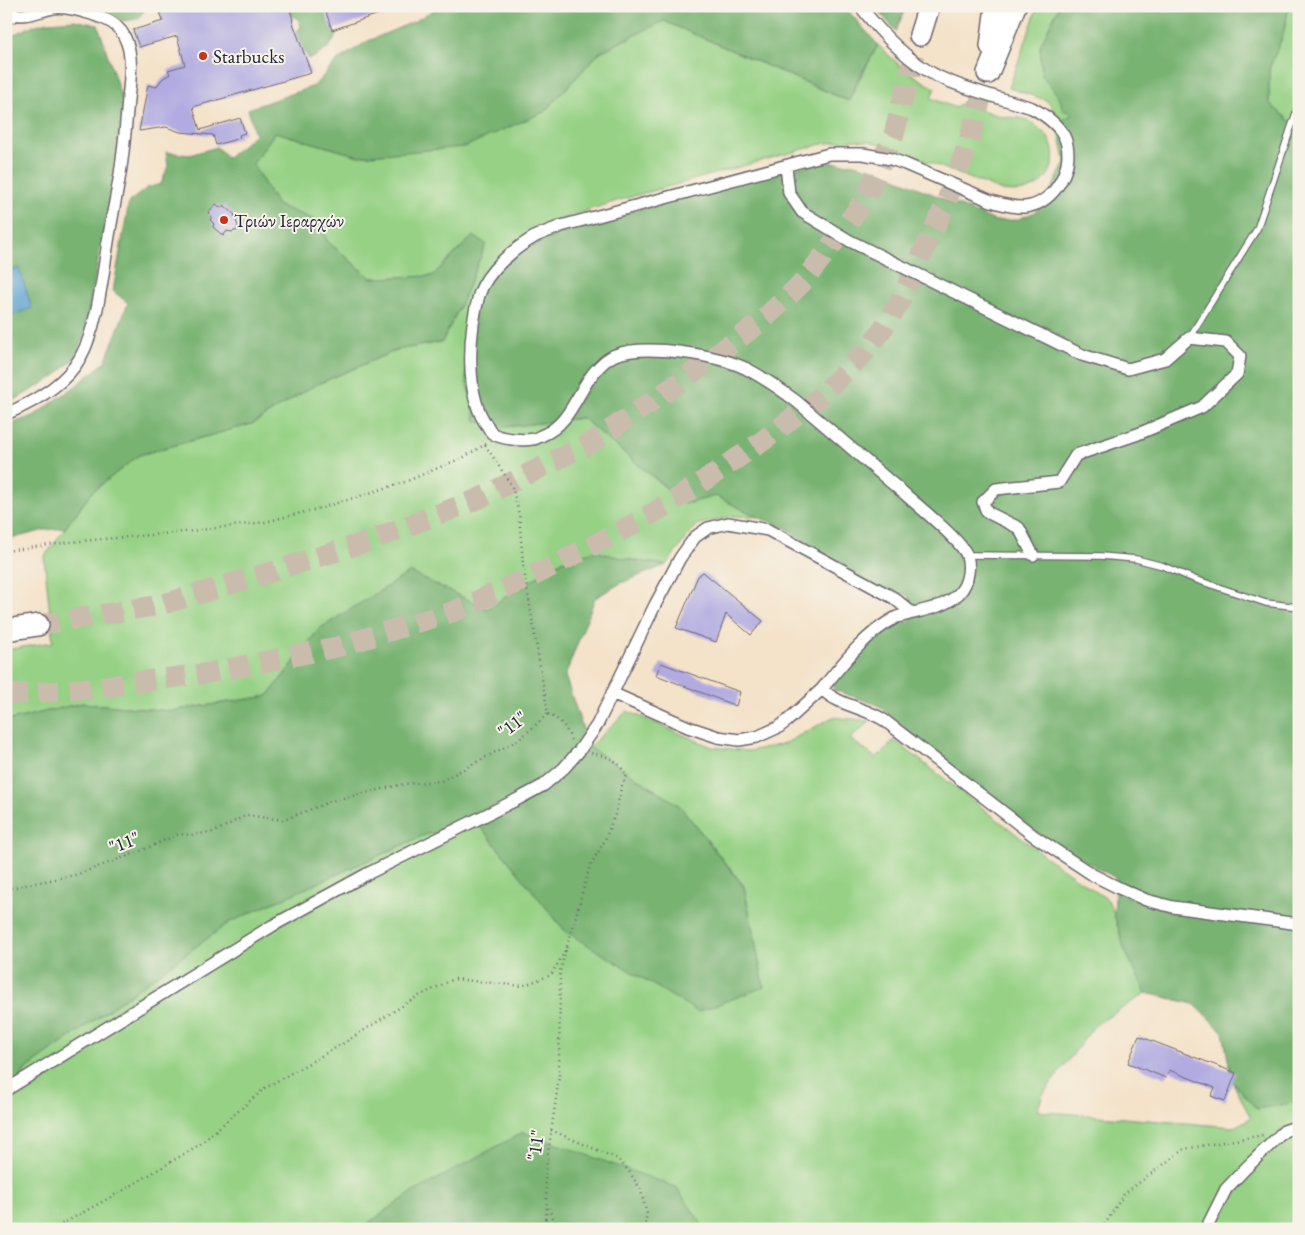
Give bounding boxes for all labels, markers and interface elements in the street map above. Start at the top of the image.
place label: Starbucks [213,44,284,69]
marker: Starbucks [197,50,209,62]
place label: Τριών Ιεραρχών [234,208,344,233]
marker: Τριών Ιεραρχών [218,214,230,226]
street label: "11" [492,705,532,744]
street label: "11" [105,825,143,860]
street label: "11" [521,1128,550,1162]

